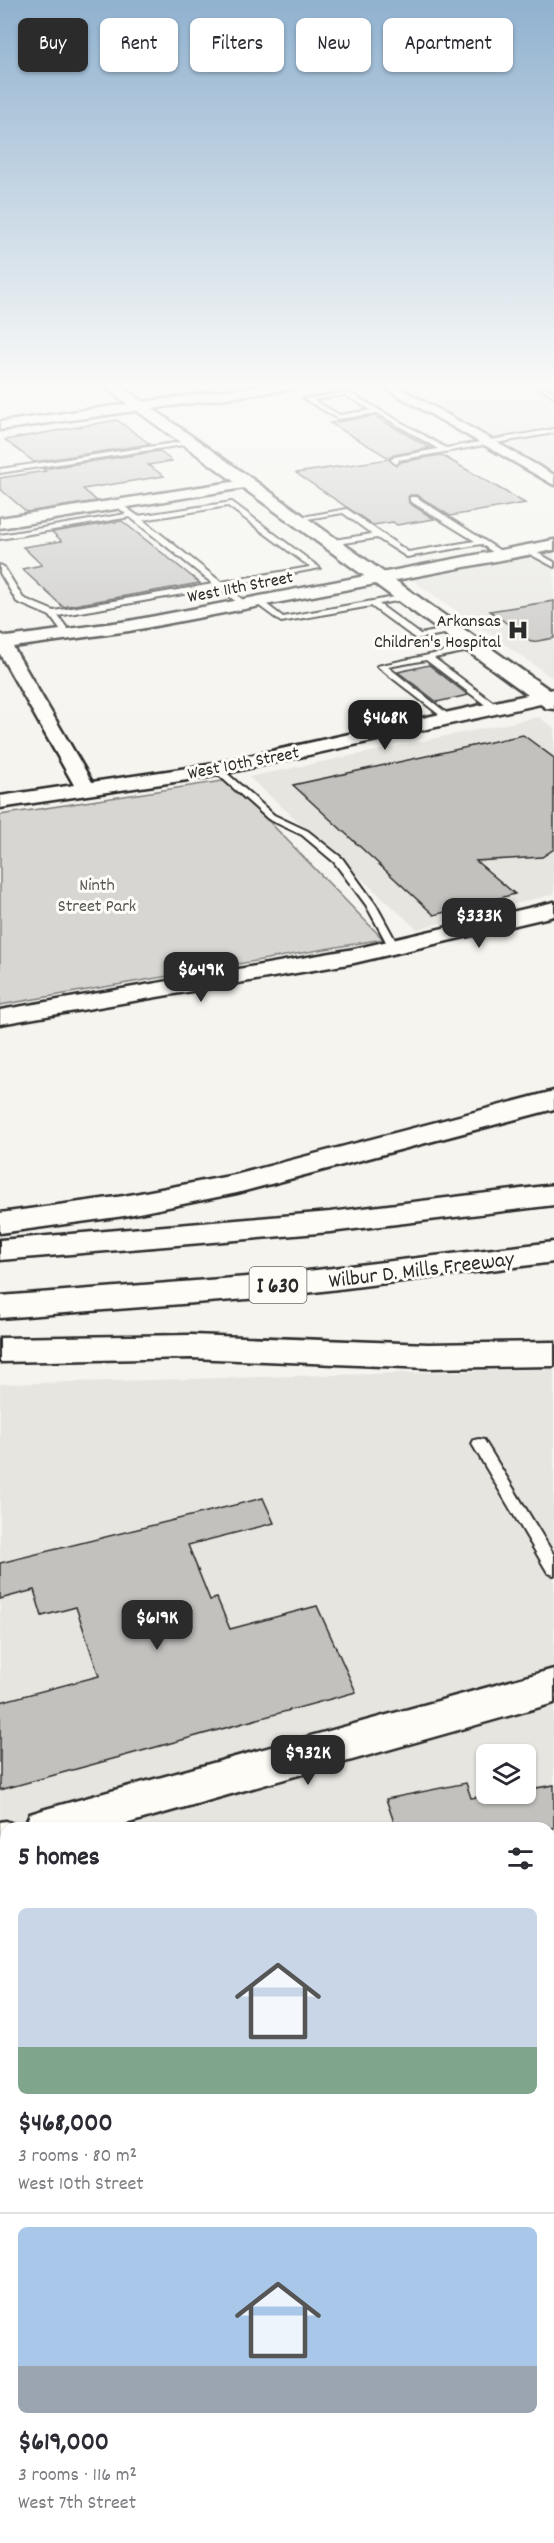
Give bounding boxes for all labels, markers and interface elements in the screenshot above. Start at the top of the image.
chip: Buy [18,18,88,72]
chip: Rent [100,18,178,72]
chip: Filters [190,18,284,72]
chip: New [296,18,371,72]
chip: Apartment [383,18,513,72]
street label: West 11th Street [185,566,296,611]
place label: Arkansas Children's Hospital [374,610,502,656]
hospital icon: Arkansas Children's Hospital [506,618,530,642]
pin: $468K [343,700,427,751]
text: $468K [362,705,408,733]
street label: West 10th Street [186,741,302,788]
park label: Ninth Street Park [58,874,136,920]
pin: $333K [437,898,521,949]
text: $333K [456,903,502,931]
pin: $649K [159,952,243,1003]
text: $649K [178,957,224,985]
street label: Wilbur D. Mills Freeway [327,1245,517,1298]
road number: I 630 [250,1267,306,1303]
pin: $619K [115,1600,199,1651]
text: $619K [136,1605,178,1633]
pin: $932K [266,1735,350,1786]
text: $932K [285,1740,331,1768]
map controls [476,1744,536,1804]
button: layers [476,1744,536,1804]
text: 5 homes [18,1840,100,1877]
icon: filters [504,1842,537,1875]
icon: home [224,1947,332,2055]
text: $468,000 [18,2106,113,2143]
text: 3 rooms · 80 m² [18,2143,137,2171]
text: West 10th Street [18,2171,144,2199]
icon: home [224,2266,332,2374]
text: $619,000 [18,2425,109,2462]
text: 3 rooms · 116 m² [18,2462,137,2490]
text: West 7th Street [18,2490,136,2518]

